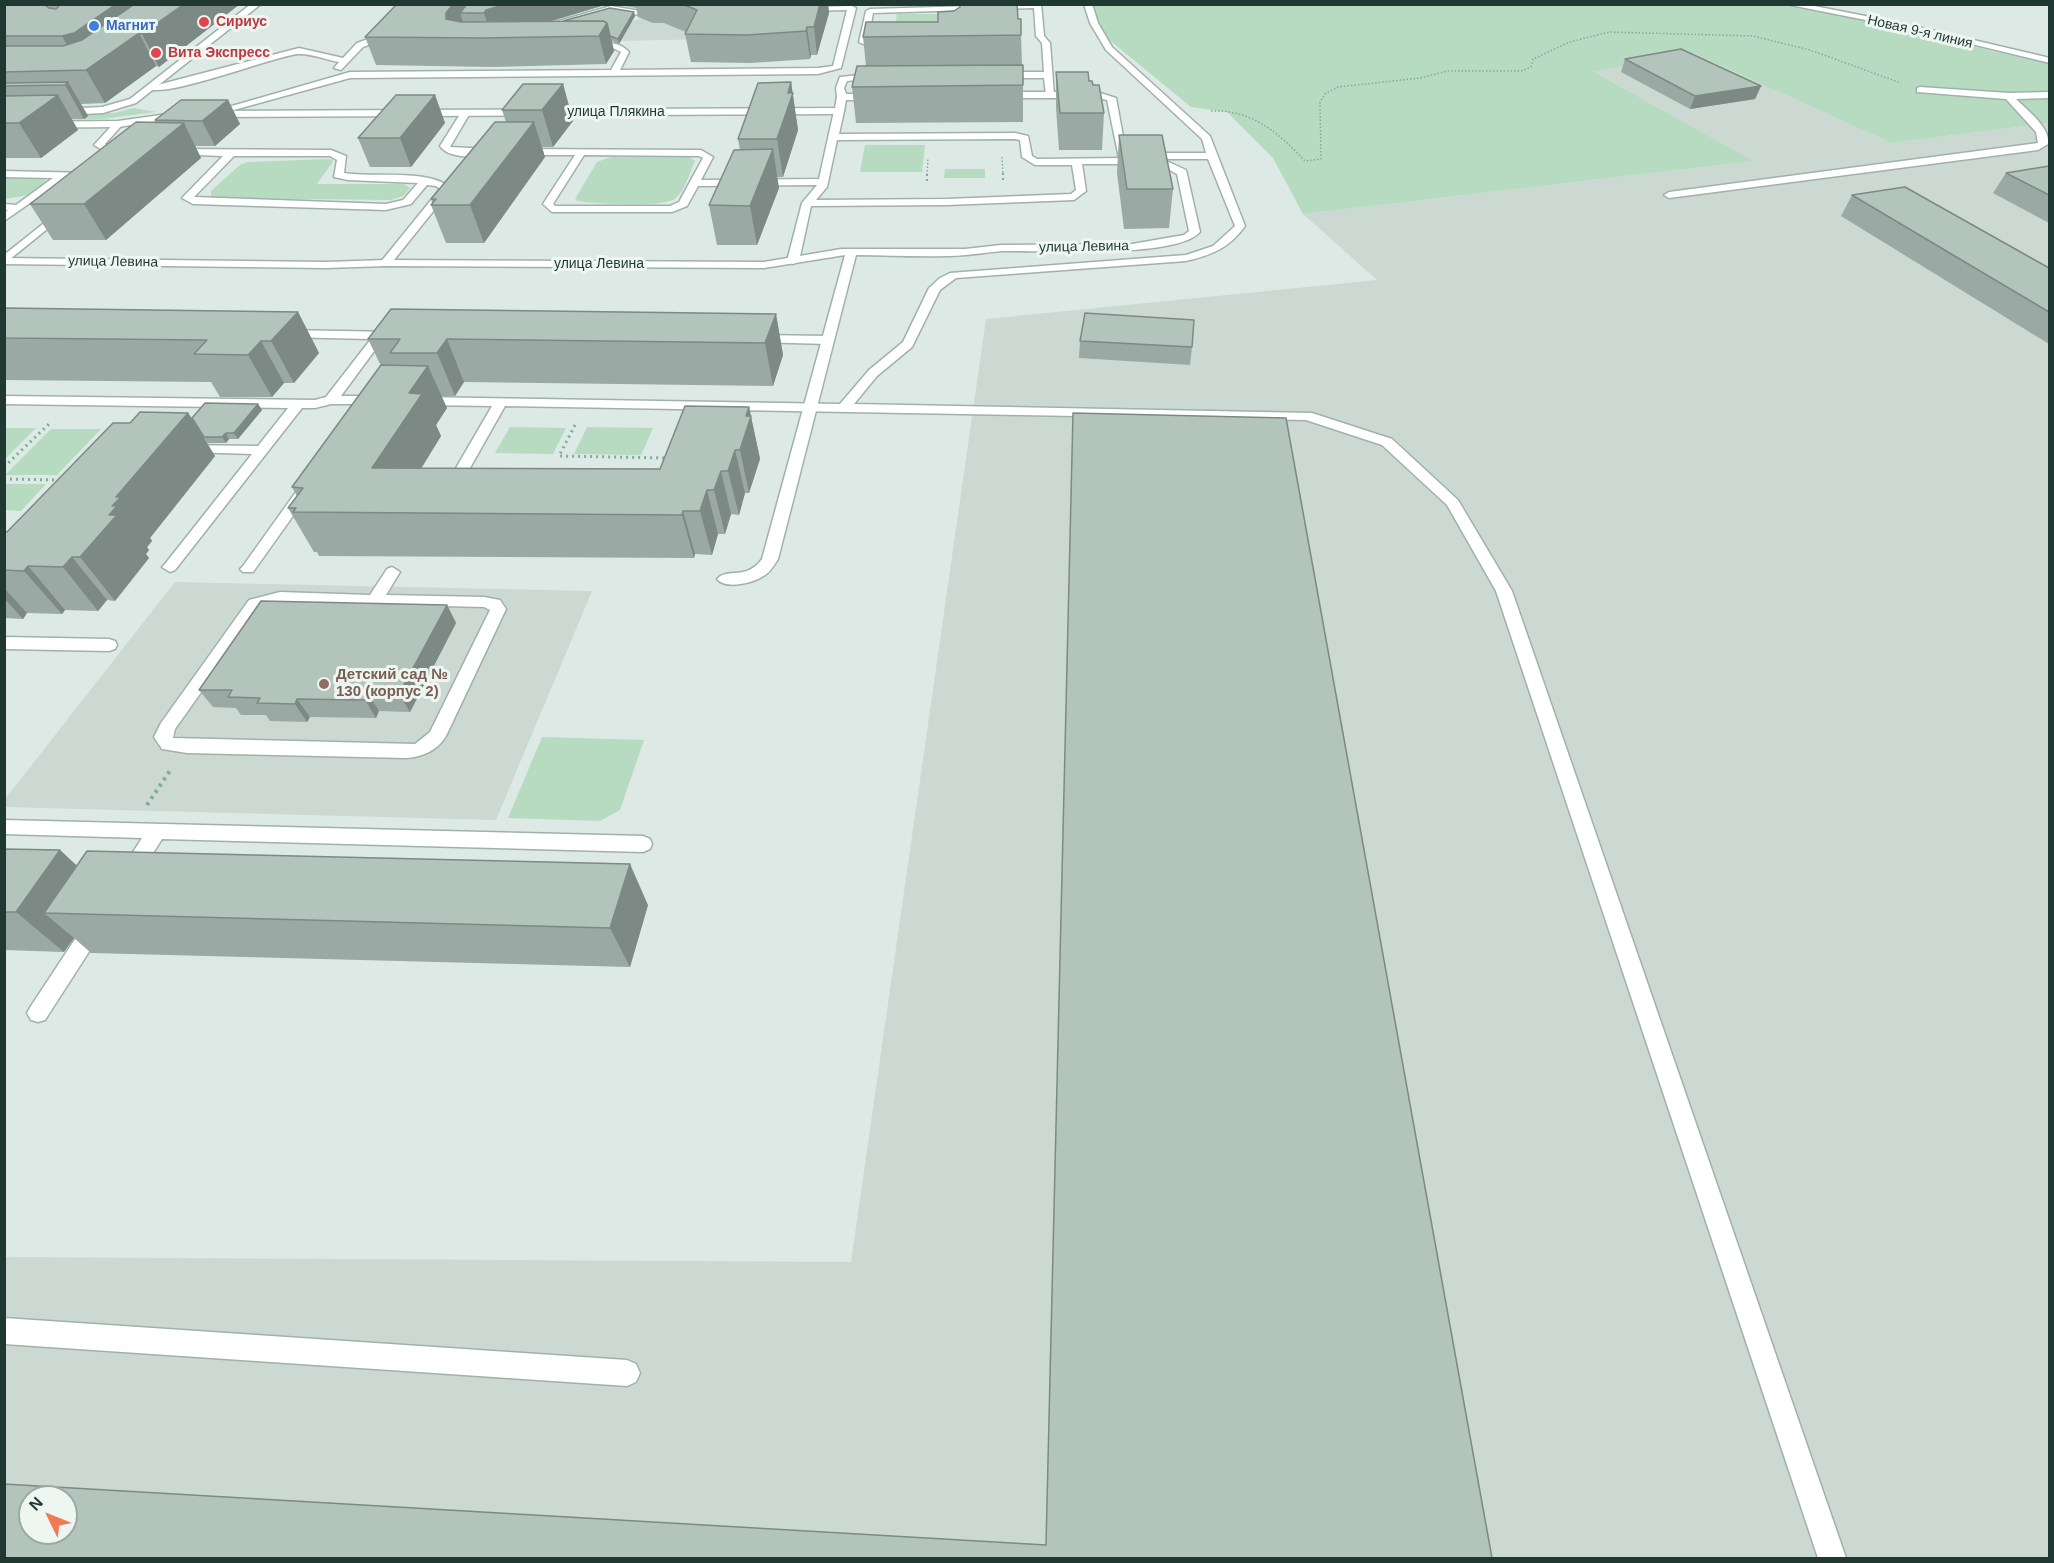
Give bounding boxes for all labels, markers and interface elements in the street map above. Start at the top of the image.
street label: Новая 9-я линия [1866,12,1974,52]
place label: Сириус [216,14,267,30]
marker: Сириус [197,15,211,29]
place label: Магнит [106,18,155,34]
marker: Магнит [87,19,101,33]
place label: Вита Экспресс [168,45,270,61]
marker: Вита Экспресс [149,46,163,60]
street label: улица Плякина [567,104,665,120]
street label: улица Левина [1039,238,1129,256]
street label: улица Левина [68,253,158,271]
street label: улица Левина [554,256,644,272]
place label: Детский сад № 130 (корпус 2) [336,666,448,701]
marker: Детский сад № 130 (корпус 2) [317,677,331,691]
north arrow [18,1485,78,1545]
text: N [26,1494,46,1514]

